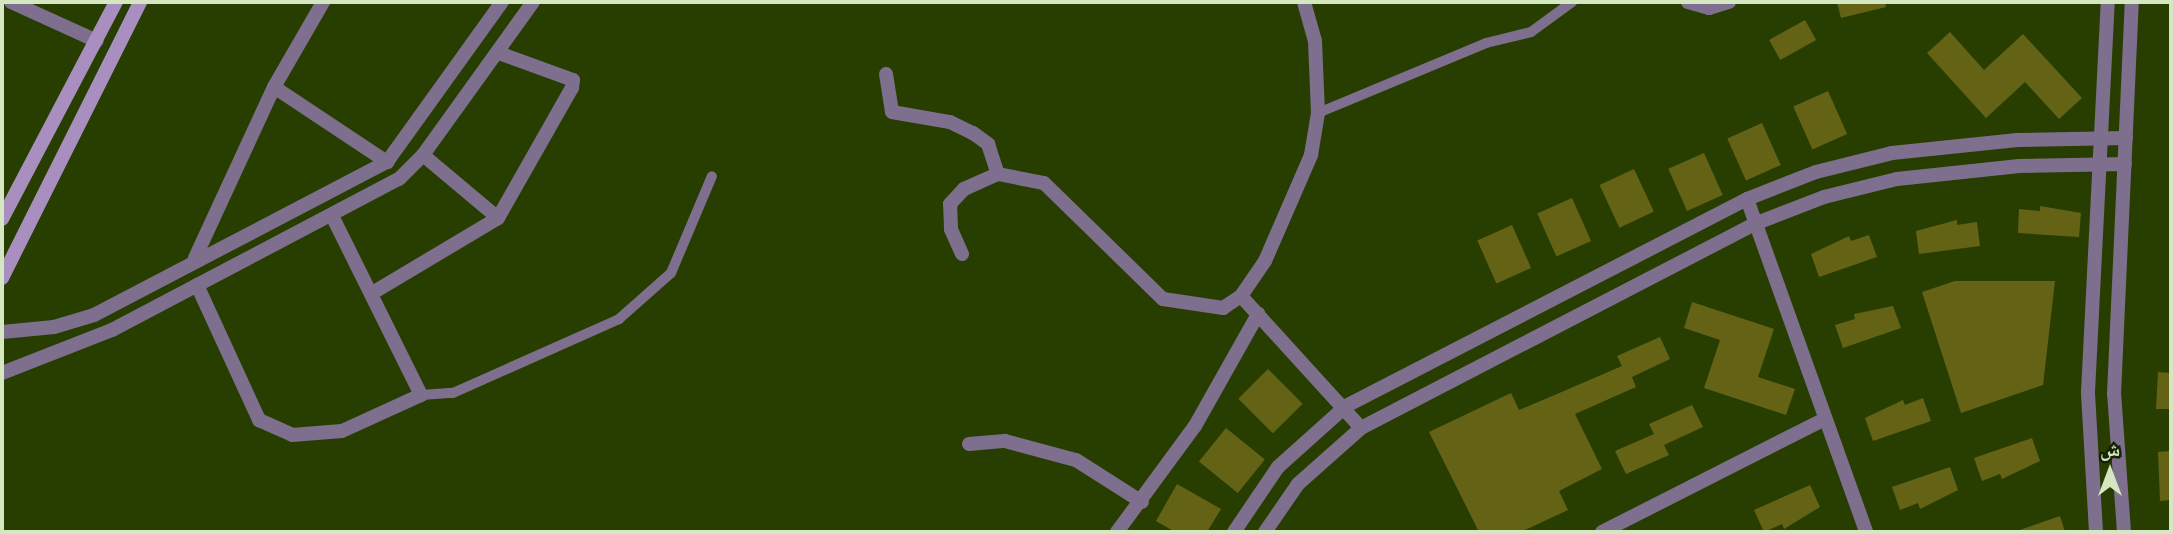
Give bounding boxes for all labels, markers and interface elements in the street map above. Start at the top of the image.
north arrow [2075,436,2145,506]
text: ش [2100,438,2120,461]

